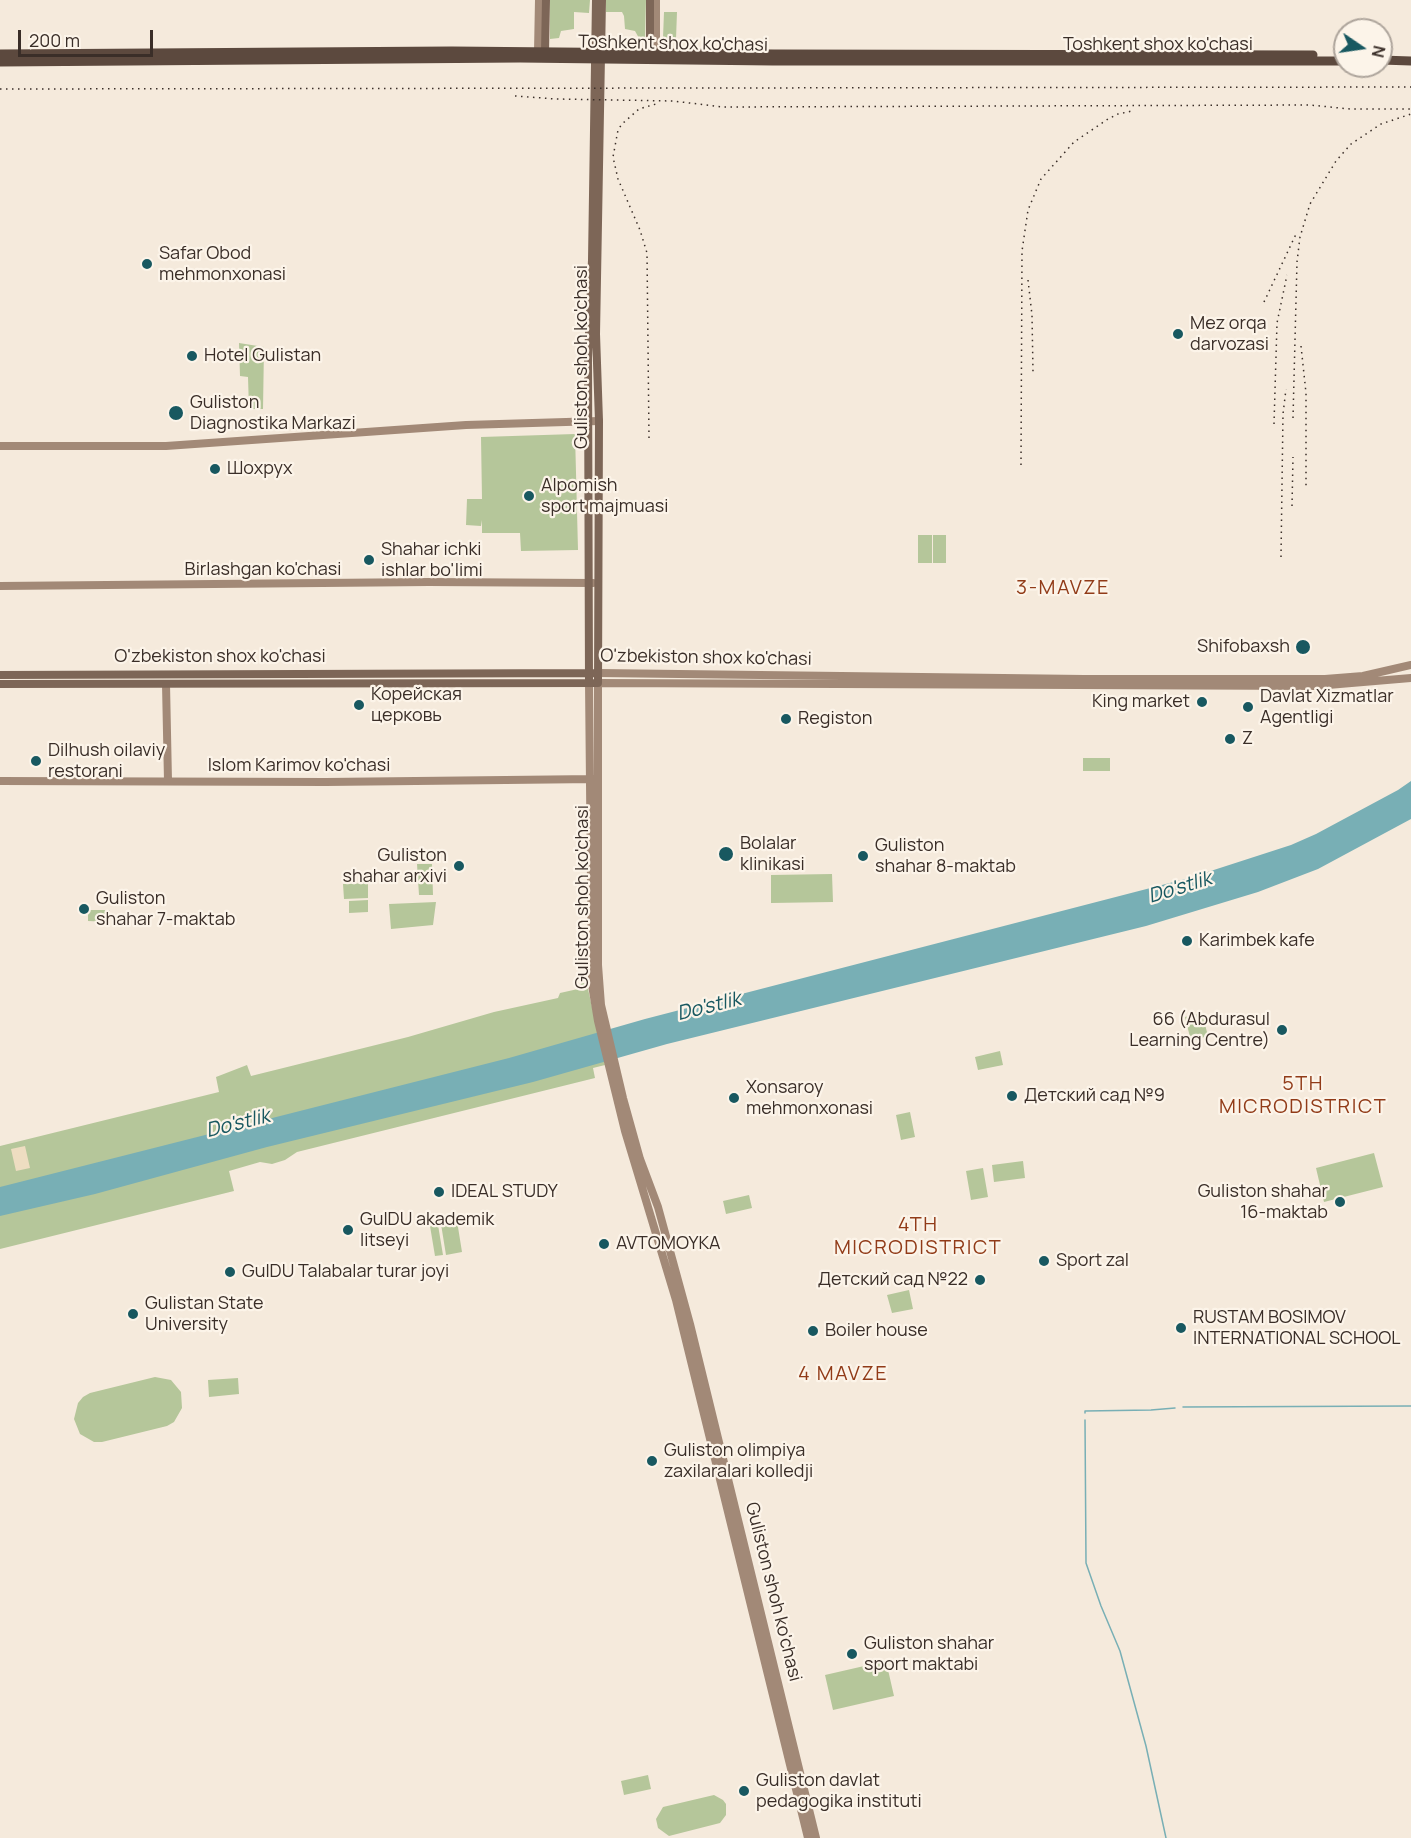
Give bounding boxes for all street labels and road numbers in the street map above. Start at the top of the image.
street label: Toshkent shox ko'chasi [578,32,768,56]
street label: Toshkent shox ko'chasi [1063,34,1253,56]
street label: Guliston shoh ko'chasi [571,265,593,449]
street label: Birlashgan ko'chasi [185,559,341,581]
street label: O'zbekiston shox ko'chasi [600,645,812,671]
street label: O'zbekiston shox ko'chasi [114,646,326,668]
street label: Islom Karimov ko'chasi [208,755,390,777]
street label: Guliston shoh ko'chasi [572,805,594,989]
street label: Guliston shoh ko'chasi [740,1500,806,1684]

